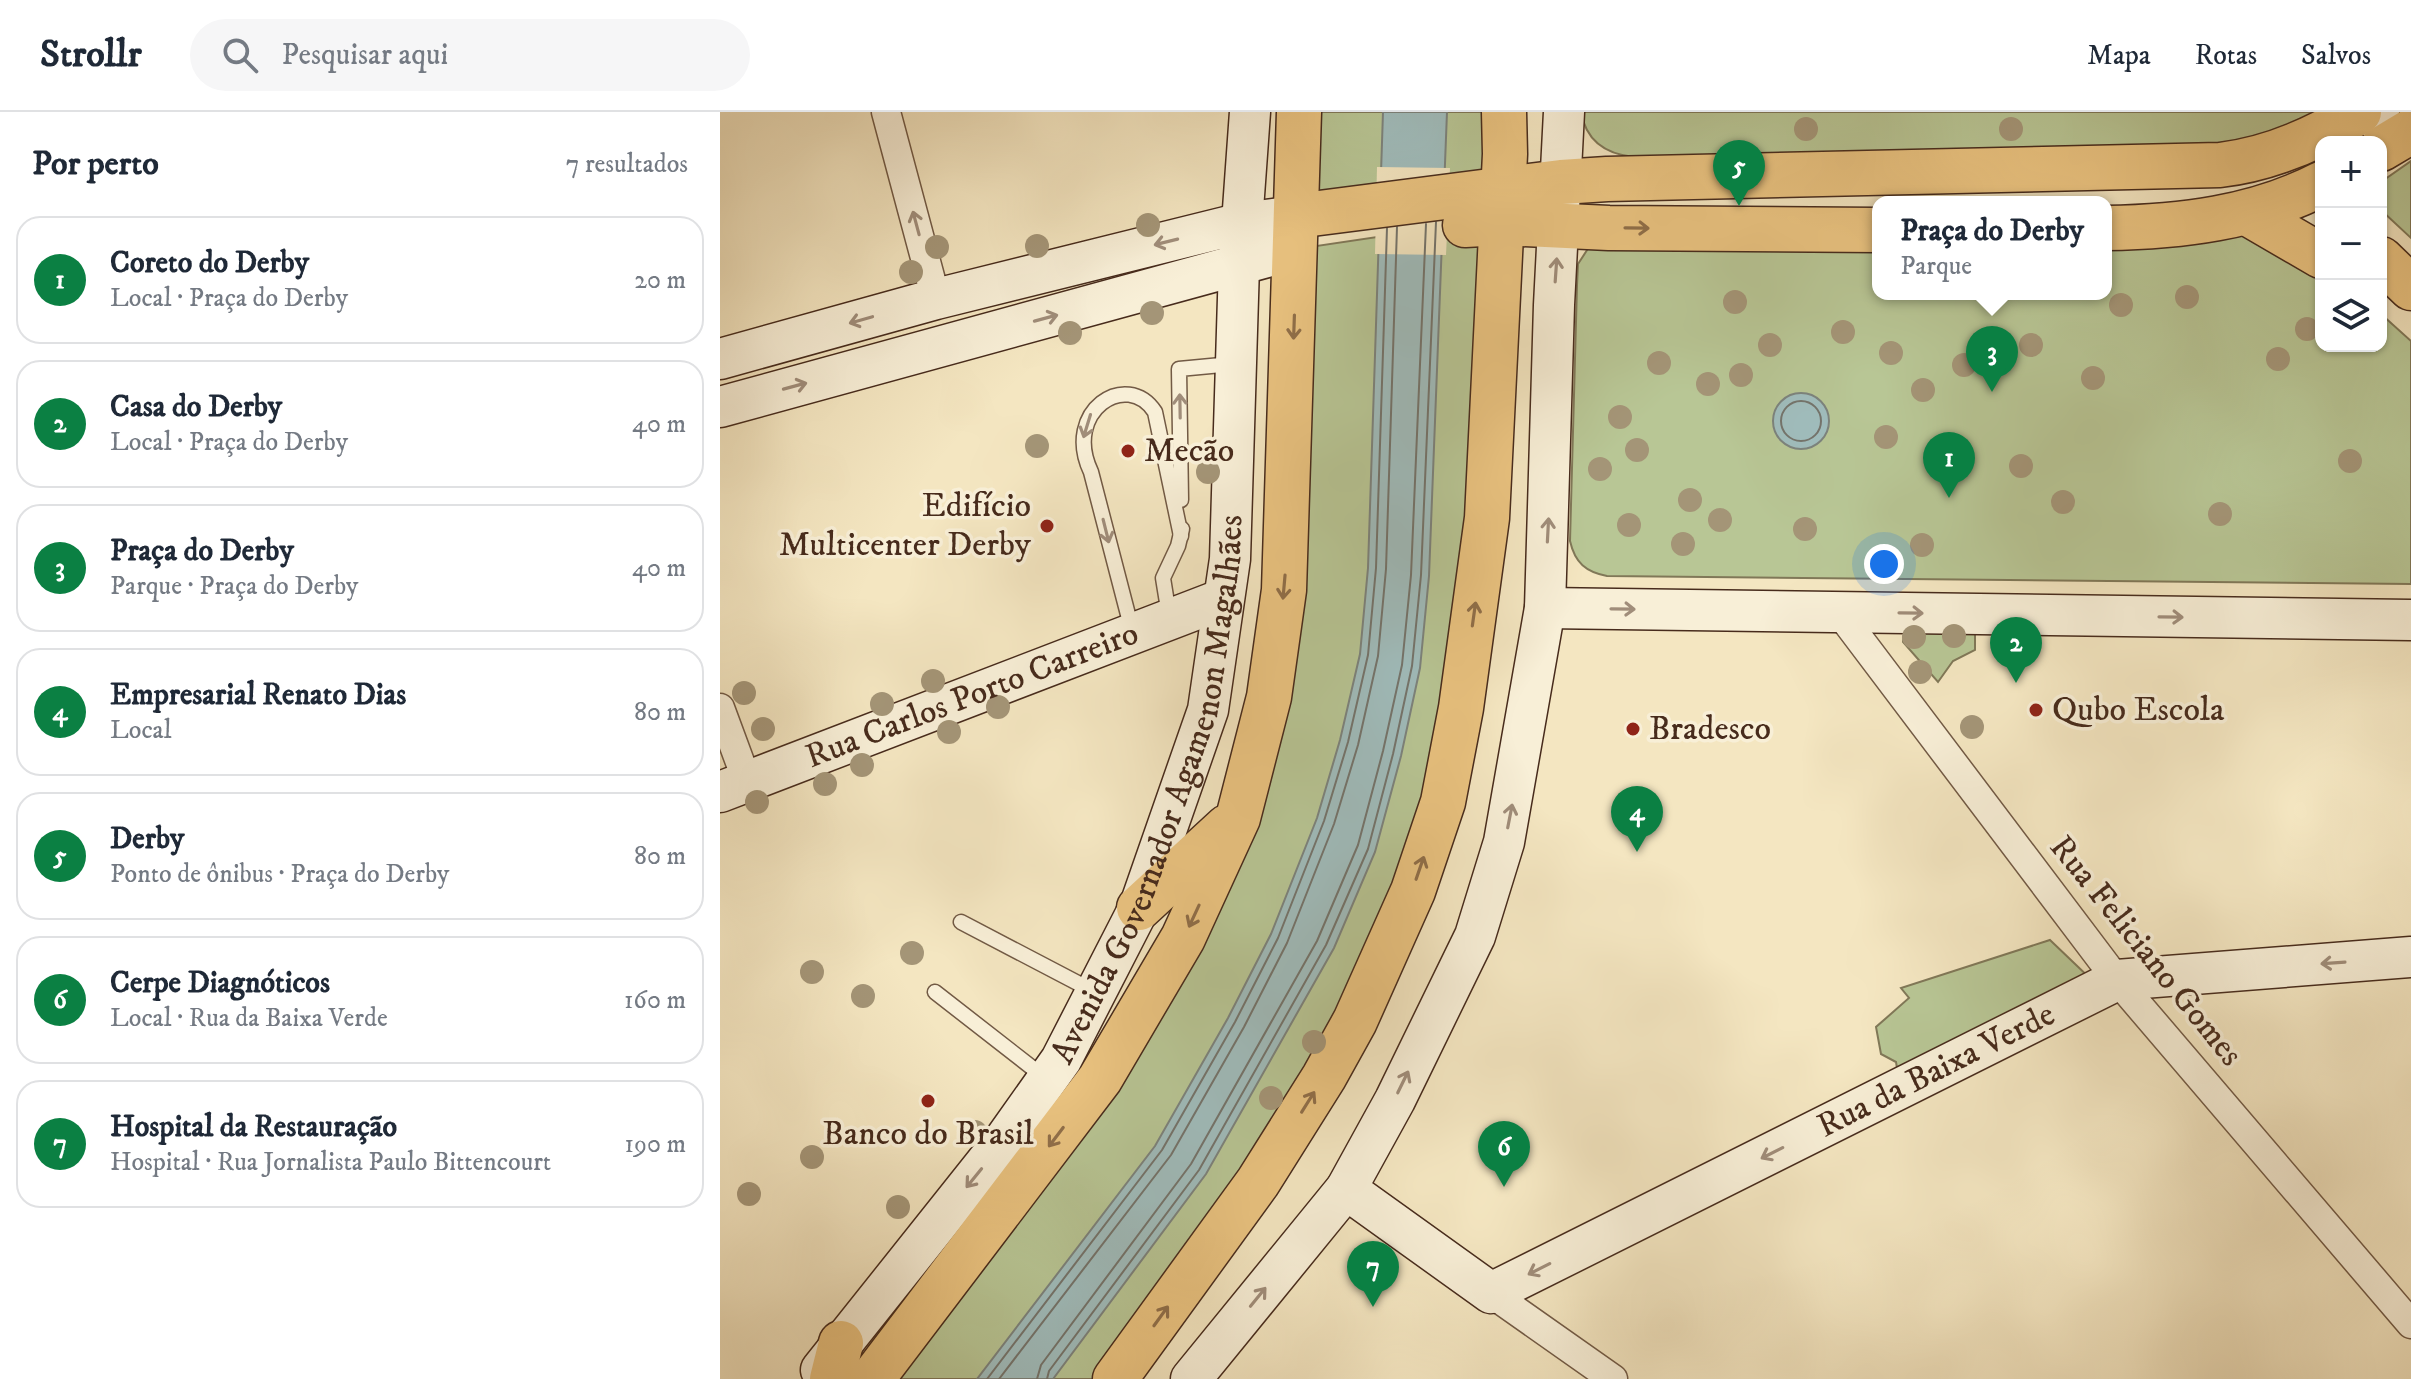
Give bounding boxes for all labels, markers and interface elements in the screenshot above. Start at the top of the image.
search box [190,19,750,91]
text: Strollr [40,31,142,79]
icon: search [218,33,262,77]
text: Pesquisar aqui [282,37,448,74]
text: Mapa [2087,38,2151,73]
text: Rotas [2195,38,2257,73]
text: Salvos [2301,38,2371,73]
map controls [2315,136,2387,352]
button: + [2315,136,2387,208]
pin: 5 [1713,140,1765,206]
text: Por perto [32,143,159,185]
text: 7 resultados [566,148,688,181]
popup [1872,196,2112,300]
button: − [2315,208,2387,280]
one-way arrow [907,211,922,237]
text: Praça do Derby [1900,213,2084,250]
one-way arrow [1623,221,1650,236]
one-way arrow [1154,235,1179,250]
text: Coreto do Derby [110,245,309,282]
text: Parque [1900,250,1972,283]
one-way arrow [1549,257,1564,284]
text: 1 [55,264,65,297]
text: 20 m [634,264,686,297]
button: layers [2315,280,2387,352]
text: Local · Praça do Derby [110,282,348,315]
one-way arrow [1033,310,1059,325]
one-way arrow [848,313,874,328]
one-way arrow [1286,313,1301,340]
pin: 3 [1966,326,2018,392]
one-way arrow [782,378,808,393]
text: Casa do Derby [110,389,282,426]
one-way arrow [1172,393,1188,420]
text: 2 [54,408,66,441]
text: 40 m [632,408,686,441]
one-way arrow [1078,413,1093,438]
text: Local · Praça do Derby [110,426,348,459]
place label: Mecão [1144,430,1234,472]
pin: 1 [1923,432,1975,498]
marker: Mecão [1119,442,1137,460]
place label: Edifício Multicenter Derby [779,485,1032,566]
street label: Avenida Governador Agamenon Magalhães [1042,514,1252,1071]
marker: Edifício Multicenter Derby [1038,517,1056,535]
one-way arrow [1099,517,1114,543]
one-way arrow [1540,517,1555,544]
text: Praça do Derby [110,533,294,570]
your location [1864,544,1904,584]
text: 3 [55,552,65,585]
text: 40 m [632,552,686,585]
text: Parque · Praça do Derby [110,570,358,603]
one-way arrow [1276,573,1291,600]
one-way arrow [1609,601,1636,617]
one-way arrow [1467,602,1482,627]
one-way arrow [1897,605,1924,621]
one-way arrow [2157,609,2184,625]
street label: Rua Carlos Porto Carreiro [800,612,1144,778]
pin: 2 [1990,617,2042,683]
text: Empresarial Renato Dias [110,677,406,714]
place label: Qubo Escola [2052,689,2225,731]
text: 4 [53,696,67,729]
text: 80 m [634,696,686,729]
marker: Qubo Escola [2027,701,2045,719]
place label: Bradesco [1649,708,1771,750]
text: Local [110,714,171,747]
marker: Bradesco [1624,720,1642,738]
pin: 4 [1611,786,1663,852]
one-way arrow [1503,804,1518,829]
text: Derby [110,821,184,858]
street label: Rua Feliciano Gomes [2040,827,2252,1075]
text: 5 [54,840,66,873]
text: 80 m [634,840,686,873]
one-way arrow [1414,856,1429,881]
text: Ponto de ônibus · Praça do Derby [110,858,449,891]
one-way arrow [1186,904,1201,928]
one-way arrow [2320,956,2347,971]
text: Cerpe Diagnóticos [110,965,330,1002]
text: 6 [53,984,67,1017]
text: 160 m [624,984,686,1017]
street label: Rua da Baixa Verde [1810,994,2062,1147]
text: Local · Rua da Baixa Verde [110,1002,388,1035]
one-way arrow [1396,1071,1411,1095]
one-way arrow [1301,1091,1317,1114]
marker: Banco do Brasil [919,1092,937,1110]
text: Hospital da Restauração [110,1109,397,1146]
place label: Banco do Brasil [822,1113,1035,1155]
pin: 6 [1478,1121,1530,1187]
one-way arrow [1048,1125,1065,1147]
text: 7 [53,1128,67,1161]
text: 190 m [624,1128,686,1161]
one-way arrow [1760,1145,1784,1161]
text: Hospital · Rua Jornalista Paulo Bittencourt [110,1146,551,1179]
one-way arrow [965,1167,983,1188]
pin: 7 [1347,1241,1399,1307]
one-way arrow [1528,1262,1552,1277]
one-way arrow [1249,1287,1267,1307]
one-way arrow [1152,1305,1169,1327]

